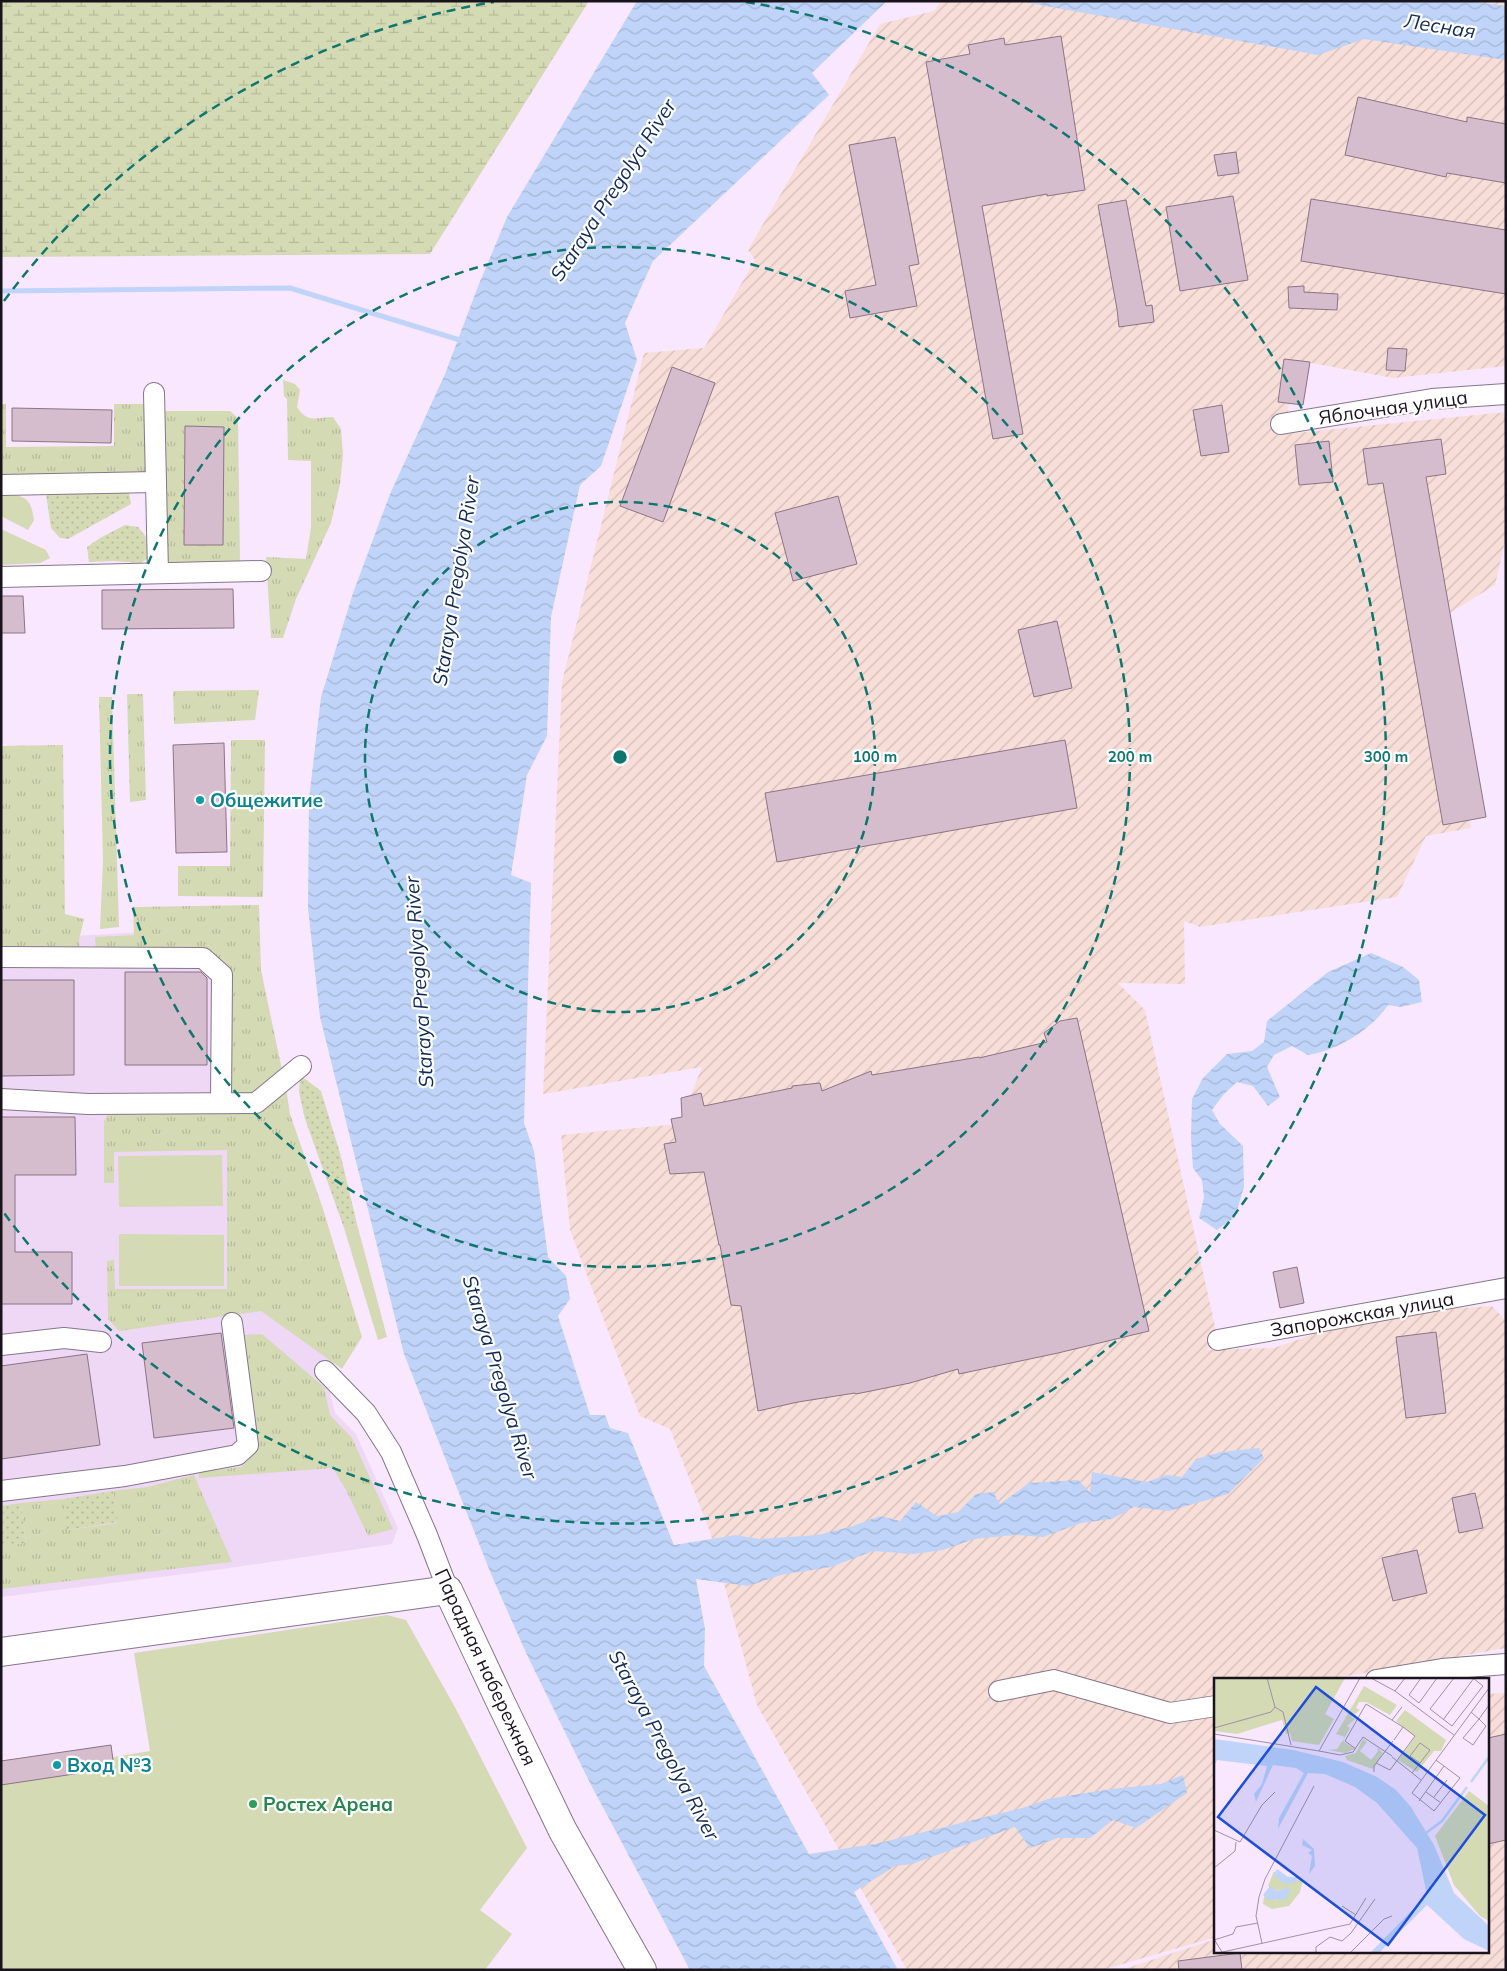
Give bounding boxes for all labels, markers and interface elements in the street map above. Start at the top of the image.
water label: Лесная [1402,7,1477,43]
water label: Staraya Pregolya River [544,93,681,285]
street label: Яблочная улица [1317,385,1469,429]
water label: Staraya Pregolya River [427,474,485,688]
text: 100 m [853,747,897,766]
text: 200 m [1108,747,1152,766]
text: 300 m [1364,747,1408,766]
centre of rings [611,748,629,766]
place label: Общежитие [210,788,323,812]
marker: Общежитие [194,794,206,806]
water label: Staraya Pregolya River [399,875,438,1089]
water label: Staraya Pregolya River [458,1272,544,1483]
street label: Запорожская улица [1268,1286,1456,1342]
street label: Парадная набережная [430,1565,542,1769]
water label: Staraya Pregolya River [604,1645,726,1845]
inset map [1214,1678,1490,1954]
place label: Вход №3 [67,1753,152,1777]
marker: Вход №3 [51,1759,63,1771]
place label: Ростех Арена [263,1792,393,1816]
marker: Ростех Арена [247,1798,259,1810]

